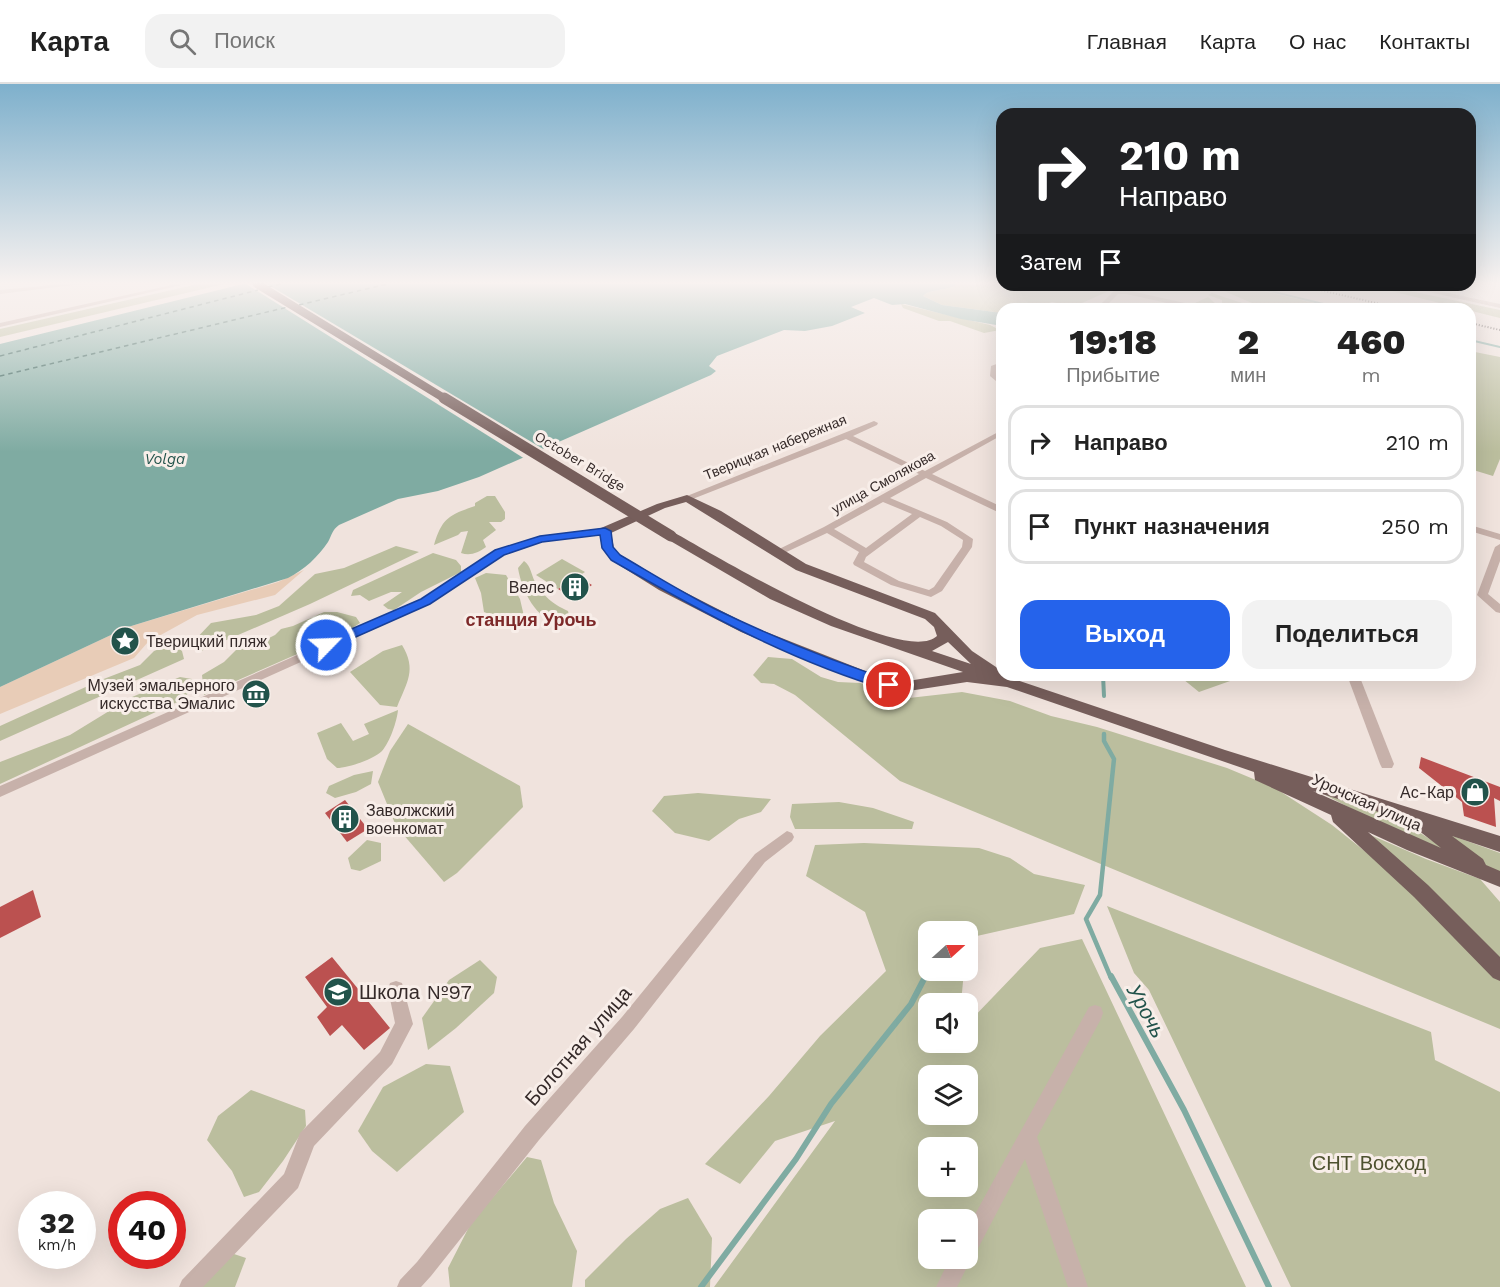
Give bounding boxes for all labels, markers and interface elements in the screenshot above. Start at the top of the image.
search box [145,14,565,68]
text: Карта [30,25,109,58]
icon: search [166,25,199,58]
text: Поиск [214,28,275,53]
text: Главная [1087,29,1167,54]
text: Карта [1200,29,1256,54]
text: О нас [1289,29,1346,54]
text: Контакты [1379,29,1470,54]
text: 210 m [1119,131,1241,180]
icon: right [1020,132,1098,210]
text: Направо [1119,181,1227,213]
icon: arrive [1094,246,1127,279]
text: Затем [1020,250,1082,275]
text: 19:18 [1069,321,1157,363]
text: 2 [1237,321,1259,363]
text: 460 [1336,321,1406,363]
text: Прибытие [1066,363,1160,387]
text: мин [1230,363,1266,387]
text: m [1362,363,1381,387]
street label: Тверицкая набережная [701,411,849,483]
icon: right [1023,426,1056,459]
street label: October Bridge [532,428,628,494]
text: Направо [1074,430,1168,455]
text: 210 m [1385,430,1449,455]
street label: улица Смолякова [829,447,938,517]
water label: Volga [145,450,185,468]
icon: arrive [1023,510,1056,543]
text: Пункт назначения [1074,514,1270,539]
text: 250 m [1381,514,1449,539]
building icon: Велес [559,571,591,603]
place label: Велес [509,578,554,597]
button: Выход [1020,600,1230,669]
button: Поделиться [1242,600,1452,669]
district label: станция Урочь [465,609,597,630]
position arrow [294,613,358,677]
place icon: Тверицкий пляж [109,625,141,657]
place label: Тверицкий пляж [146,632,267,651]
pin [863,659,914,710]
icon: arrive [872,668,905,701]
place label: Музей эмальерного искусства Эмалис [87,676,235,713]
museum icon: Музей эмальерного искусства Эмалис [240,678,272,710]
street label: Урочская улица [1309,770,1424,835]
shop icon: Ас-Кар [1459,776,1491,808]
place label: Ас-Кар [1400,783,1454,802]
place label: Заволжский военкомат [366,801,454,838]
building icon: Заволжский военкомат [329,803,361,835]
north arrow [918,921,978,981]
map controls [918,921,978,1269]
school or university icon: Школа №97 [322,976,354,1008]
water label: Урочь [1121,979,1171,1042]
place label: Школа №97 [359,980,472,1004]
street label: Болотная улица [520,981,637,1111]
button: sound [918,993,978,1053]
button: layers [918,1065,978,1125]
button: + [918,1137,978,1197]
park label: СНТ Восход [1312,1151,1427,1175]
speed limit sign: 40 [108,1191,186,1269]
text: 32 [39,1205,75,1240]
button: − [918,1209,978,1269]
text: km/h [38,1236,76,1254]

